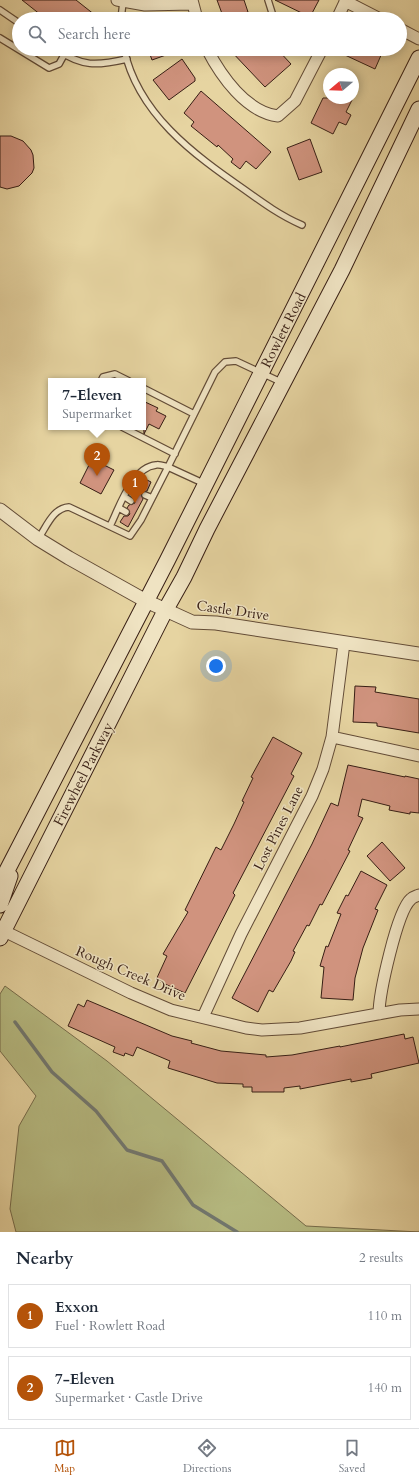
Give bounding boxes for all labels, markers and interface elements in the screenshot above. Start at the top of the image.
search box [12,12,407,56]
icon: search [26,23,48,45]
text: Search here [58,24,131,44]
north arrow [323,68,359,104]
street label: Rowlett Road [256,289,311,371]
popup [48,378,146,430]
text: 7-Eleven [62,385,122,405]
text: Supermarket [62,405,132,423]
pin: 2 [84,443,110,476]
pin: 1 [122,470,148,503]
street label: Castle Drive [195,596,271,625]
your location [206,656,226,676]
street label: Firewheel Parkway [49,719,118,829]
street label: Lost Pines Lane [249,783,308,874]
street label: Rough Creek Drive [73,942,189,1005]
text: Nearby [16,1247,73,1270]
text: 2 results [359,1249,403,1267]
text: Exxon [55,1297,99,1317]
text: 1 [27,1307,33,1325]
text: 110 m [368,1307,402,1325]
text: Fuel · Rowlett Road [55,1317,165,1335]
text: 7-Eleven [55,1369,115,1389]
text: 2 [27,1379,33,1397]
text: 140 m [368,1379,402,1397]
text: Supermarket · Castle Drive [55,1389,203,1407]
tab: Map [54,1437,76,1476]
tab: Directions [183,1437,231,1476]
tab: Saved [339,1437,365,1476]

